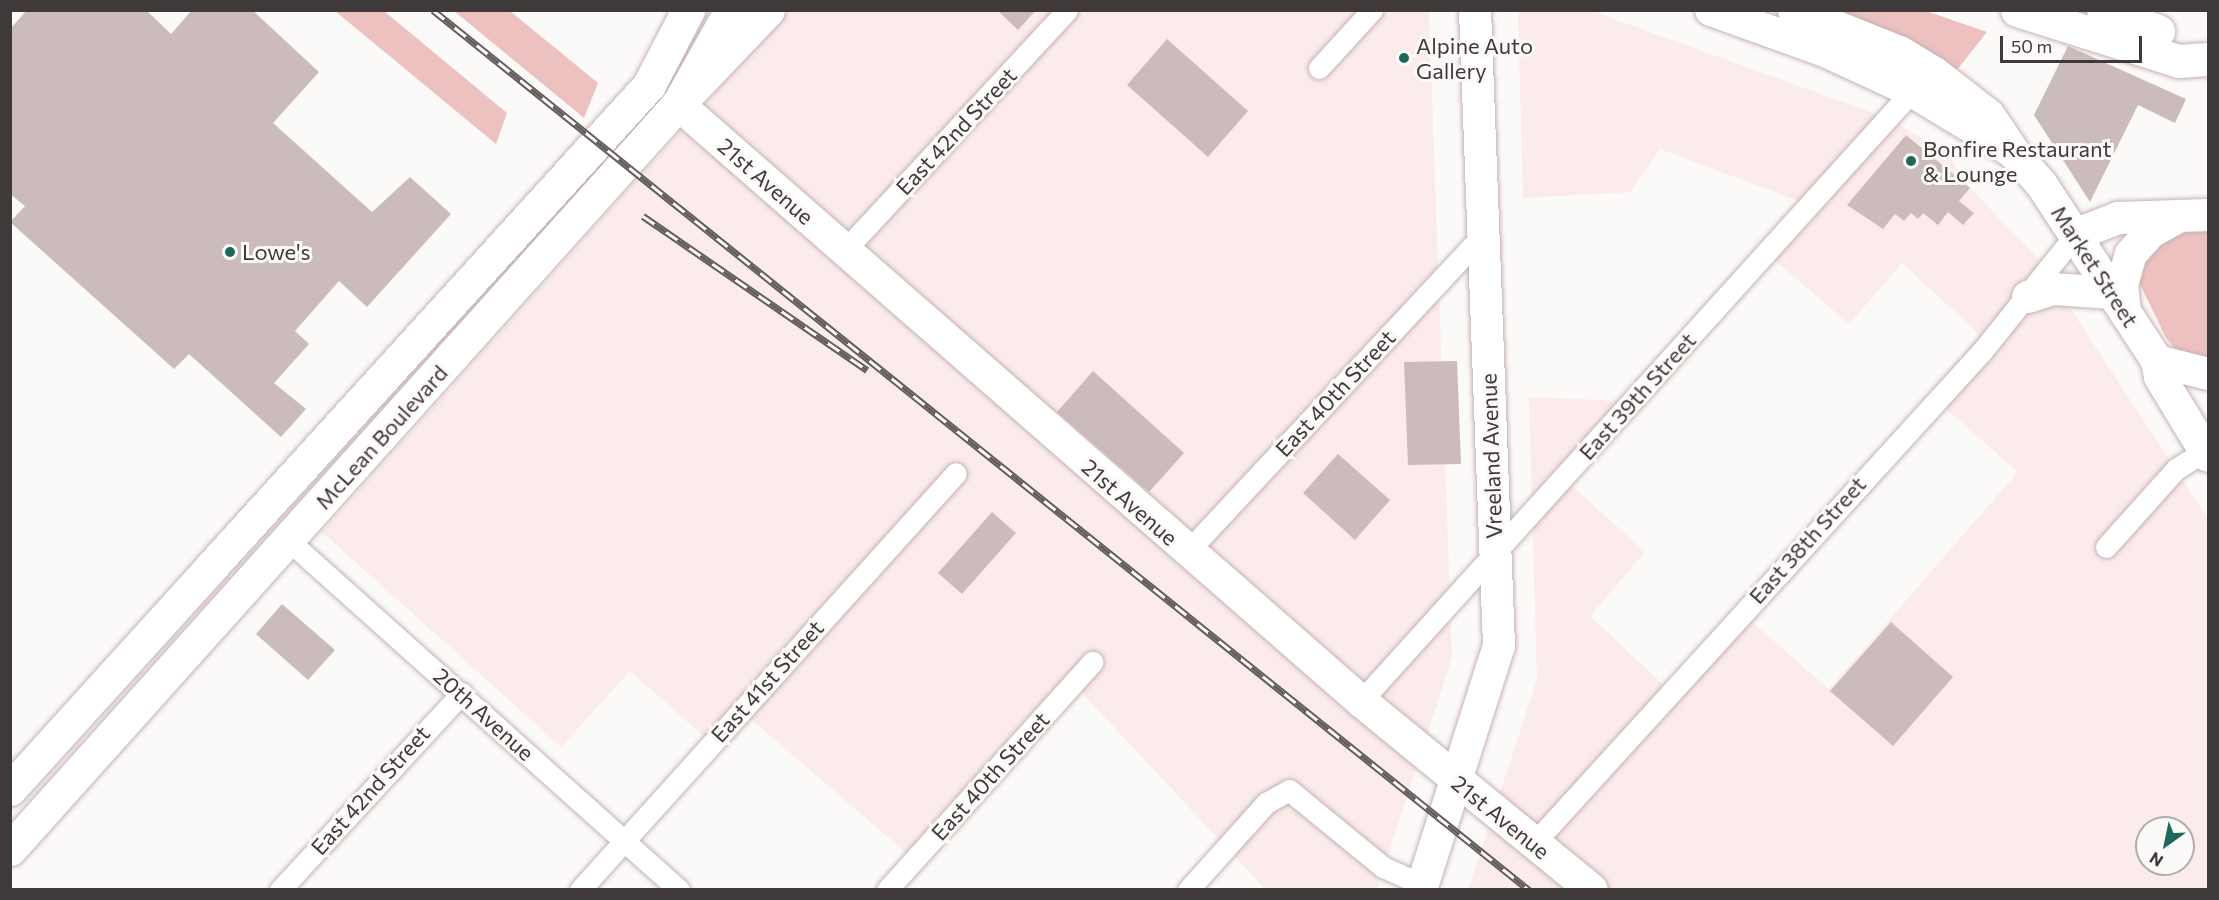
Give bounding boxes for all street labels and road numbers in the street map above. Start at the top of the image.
street label: East 42nd Street [890,62,1022,200]
street label: 21st Avenue [713,132,819,230]
street label: Market Street [2046,200,2144,332]
street label: East 40th Street [1270,324,1400,462]
street label: East 39th Street [1573,327,1701,465]
street label: McLean Boulevard [309,360,453,514]
street label: Vreeland Avenue [1475,373,1507,539]
street label: 21st Avenue [1077,453,1183,551]
street label: East 38th Street [1743,471,1871,609]
street label: East 41st Street [705,615,829,747]
street label: 20th Avenue [428,662,540,766]
street label: East 40th Street [926,706,1054,846]
street label: East 42nd Street [305,720,435,860]
street label: 21st Avenue [1447,770,1555,864]

